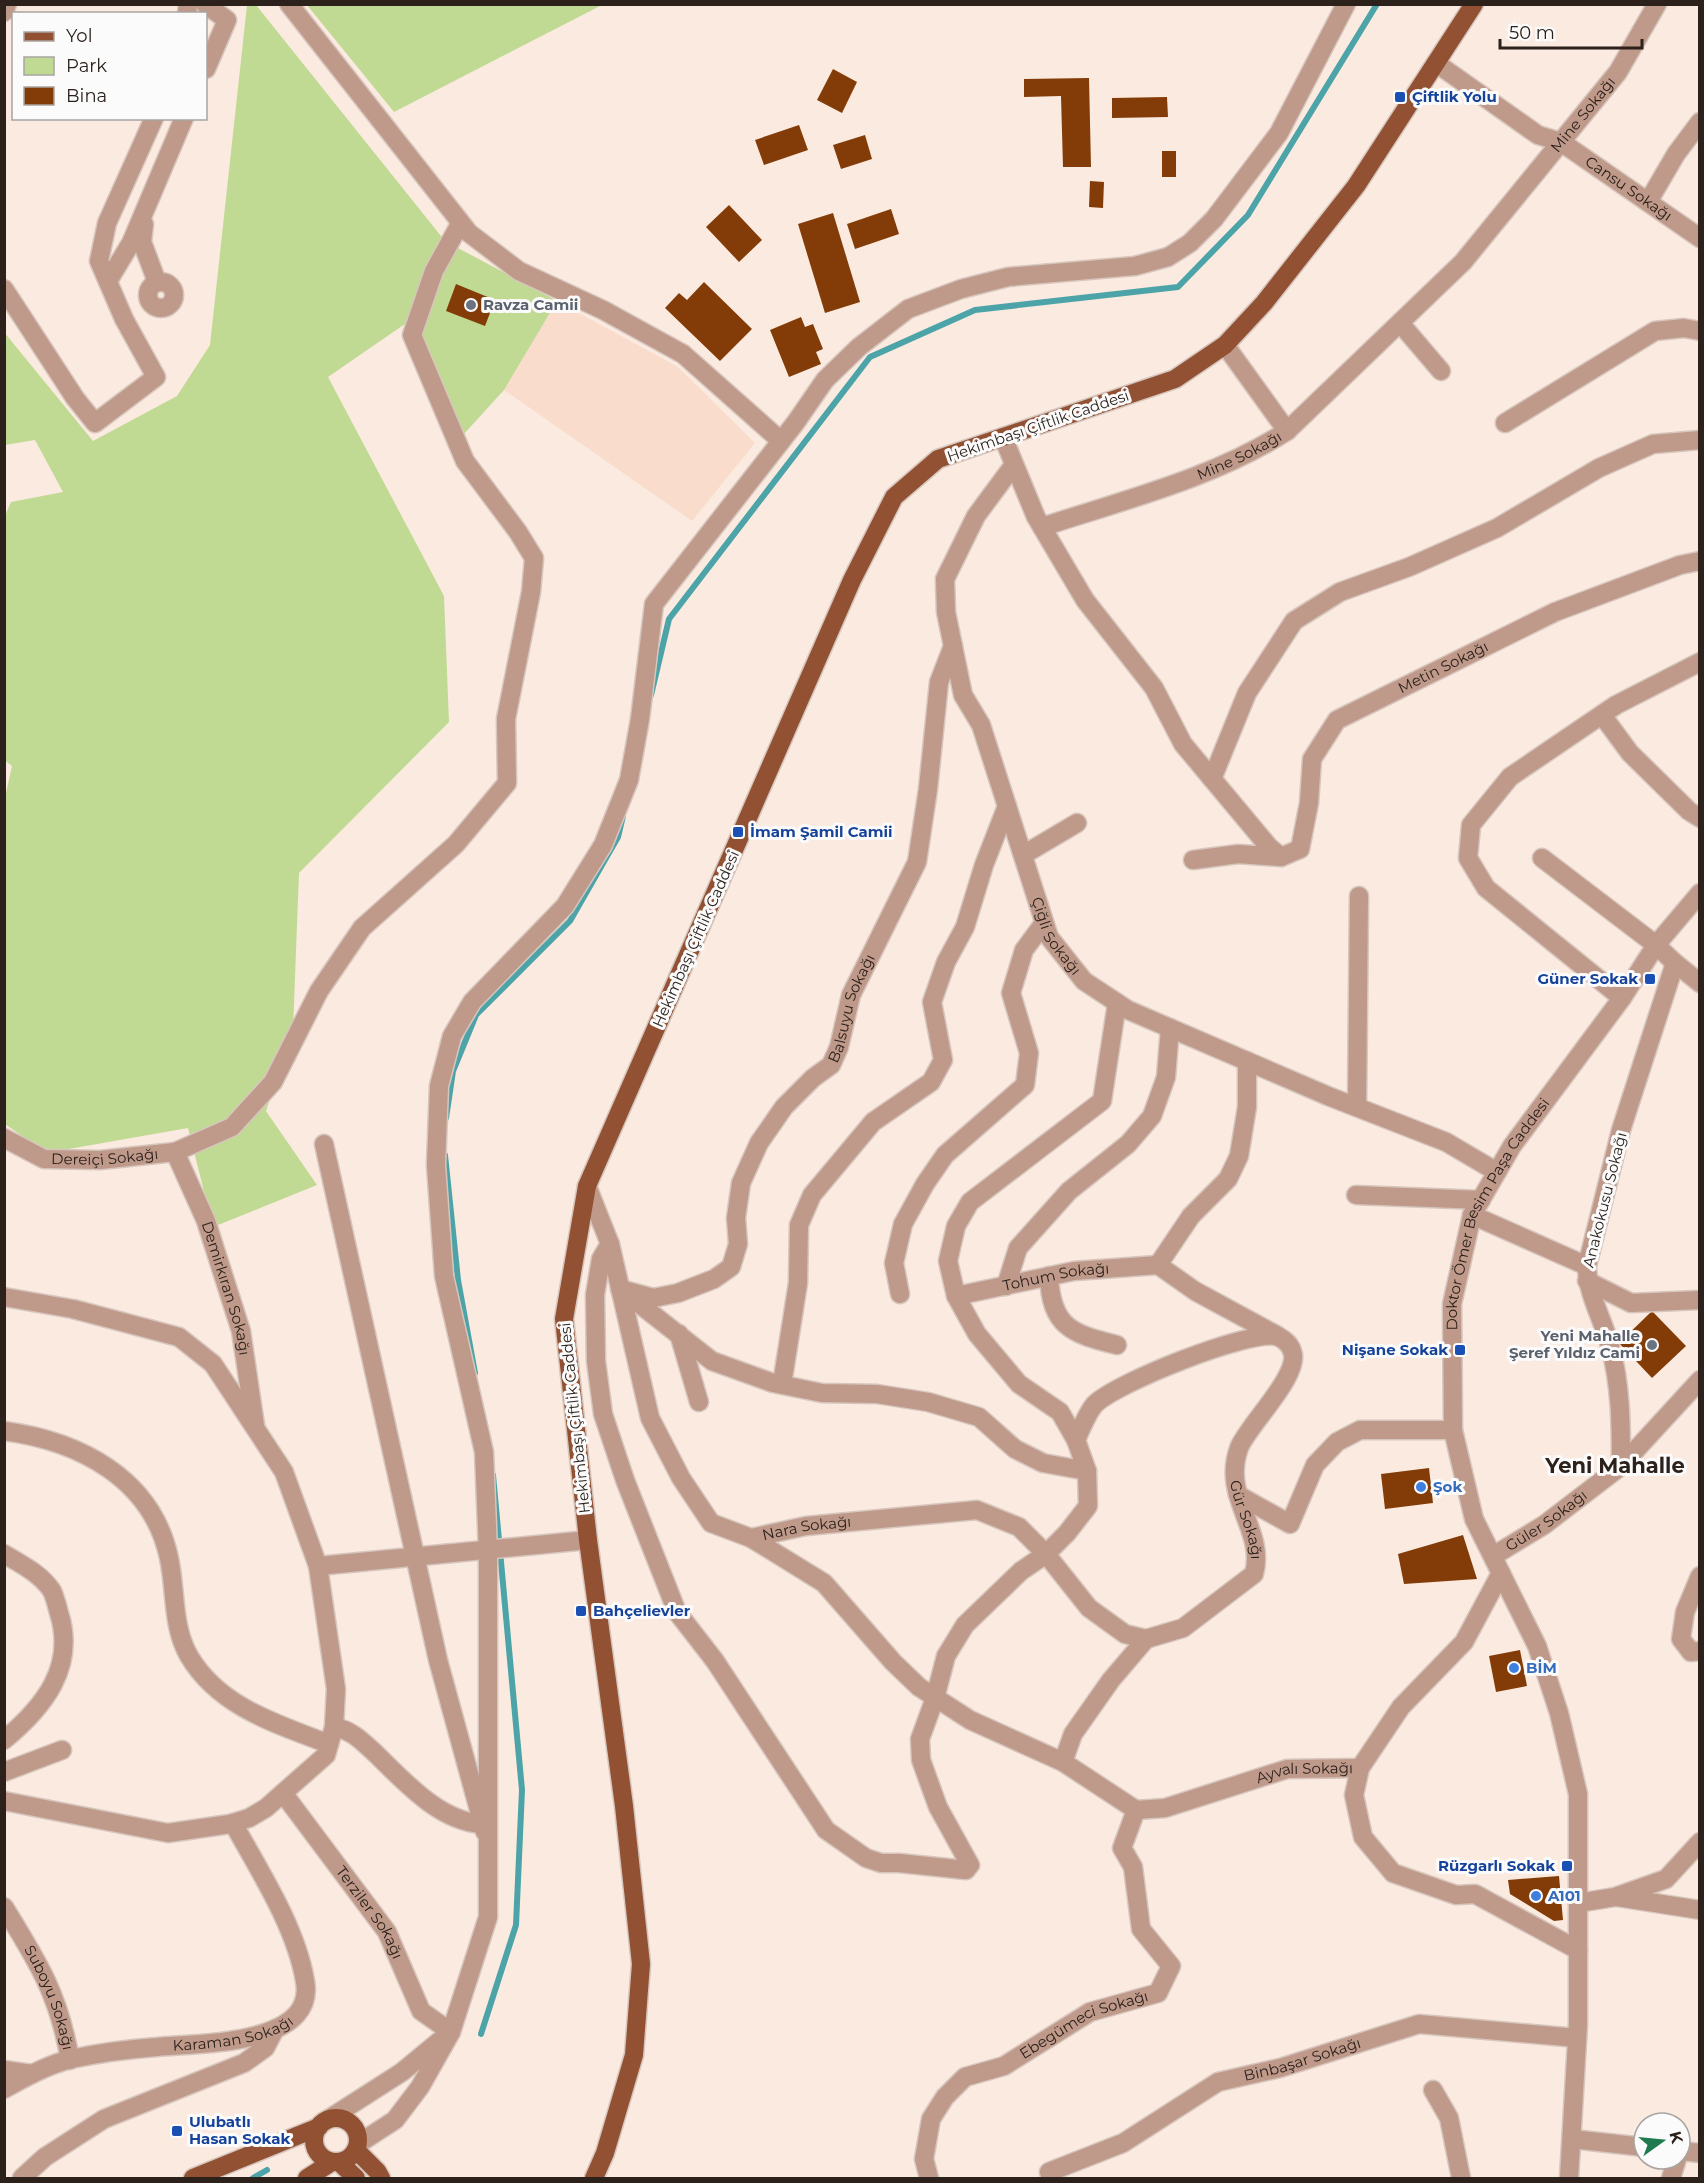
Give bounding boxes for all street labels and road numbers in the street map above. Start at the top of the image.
street label: Mine Sokağı [1546,73,1619,156]
street label: Cansu Sokağı [1582,152,1676,225]
street label: Hekimbaşı Çiftlik Caddesi [944,385,1131,466]
street label: Mine Sokağı [1194,427,1285,484]
street label: Metin Sokağı [1395,637,1491,697]
street label: Hekimbaşı Çiftlik Caddesi [648,848,743,1030]
street label: Çiğli Sokağı [1028,894,1085,979]
street label: Balsuyu Sokağı [823,951,879,1066]
street label: Doktor Ömer Besim Paşa Caddesi [1442,1094,1553,1331]
street label: Anakokusu Sokağı [1579,1130,1631,1269]
street label: Dereiçi Sokağı [51,1144,159,1169]
street label: Demirkıran Sokağı [198,1219,255,1357]
street label: Tohum Sokağı [1001,1259,1110,1295]
street label: Hekimbaşı Çiftlik Caddesi [555,1322,594,1514]
street label: Gür Sokağı [1226,1479,1266,1560]
street label: Güler Sokağı [1502,1485,1591,1555]
street label: Nara Sokağı [760,1512,852,1544]
street label: Ayvalı Sokağı [1254,1758,1353,1787]
street label: Terziler Sokağı [332,1862,407,1962]
street label: Suboyu Sokağı [20,1942,78,2051]
street label: Ebegümeci Sokağı [1016,1986,1150,2063]
street label: Karaman Sokağı [172,2011,297,2055]
street label: Binbaşar Sokağı [1242,2033,1363,2085]

